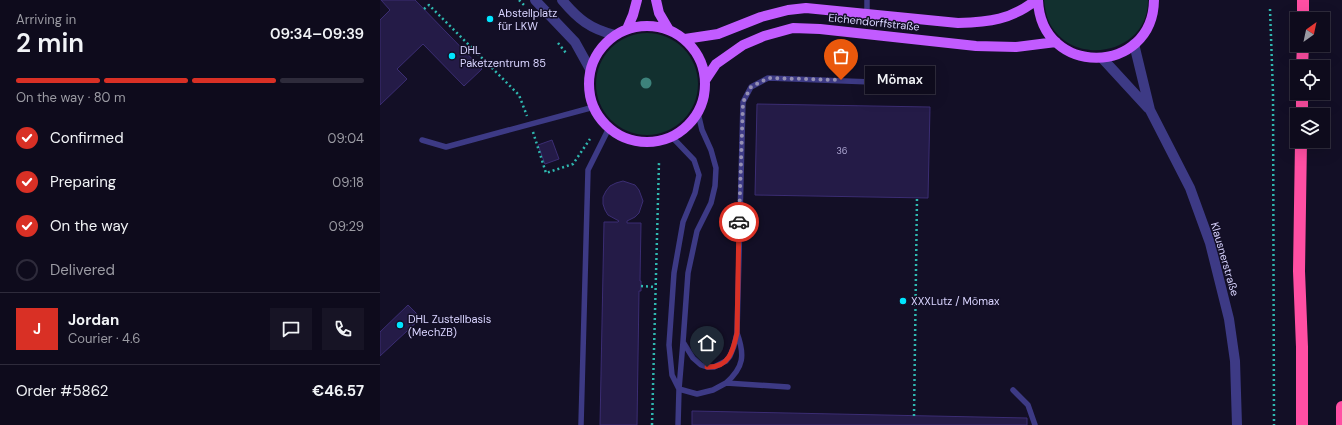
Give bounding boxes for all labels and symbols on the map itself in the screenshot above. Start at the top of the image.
place label: Abstellplatz für LKW [498,6,557,33]
street label: Eichendorffstraße [828,10,920,34]
north arrow [1290,12,1330,52]
marker: Abstellplatz für LKW [485,14,495,24]
pin [824,39,858,80]
place label: DHL Paketzentrum 85 [460,43,546,70]
marker: DHL Paketzentrum 85 [447,51,457,61]
callout: Mömax [865,66,935,94]
house number: 36 [837,145,848,157]
courier [719,202,759,242]
street label: Klausnerstraße [1208,220,1242,298]
place label: XXXLutz / Mömax [911,294,1000,308]
marker: XXXLutz / Mömax [898,296,908,306]
place label: DHL Zustellbasis (MechZB) [408,312,491,339]
marker: DHL Zustellbasis (MechZB) [395,320,405,330]
pin [690,326,724,367]

